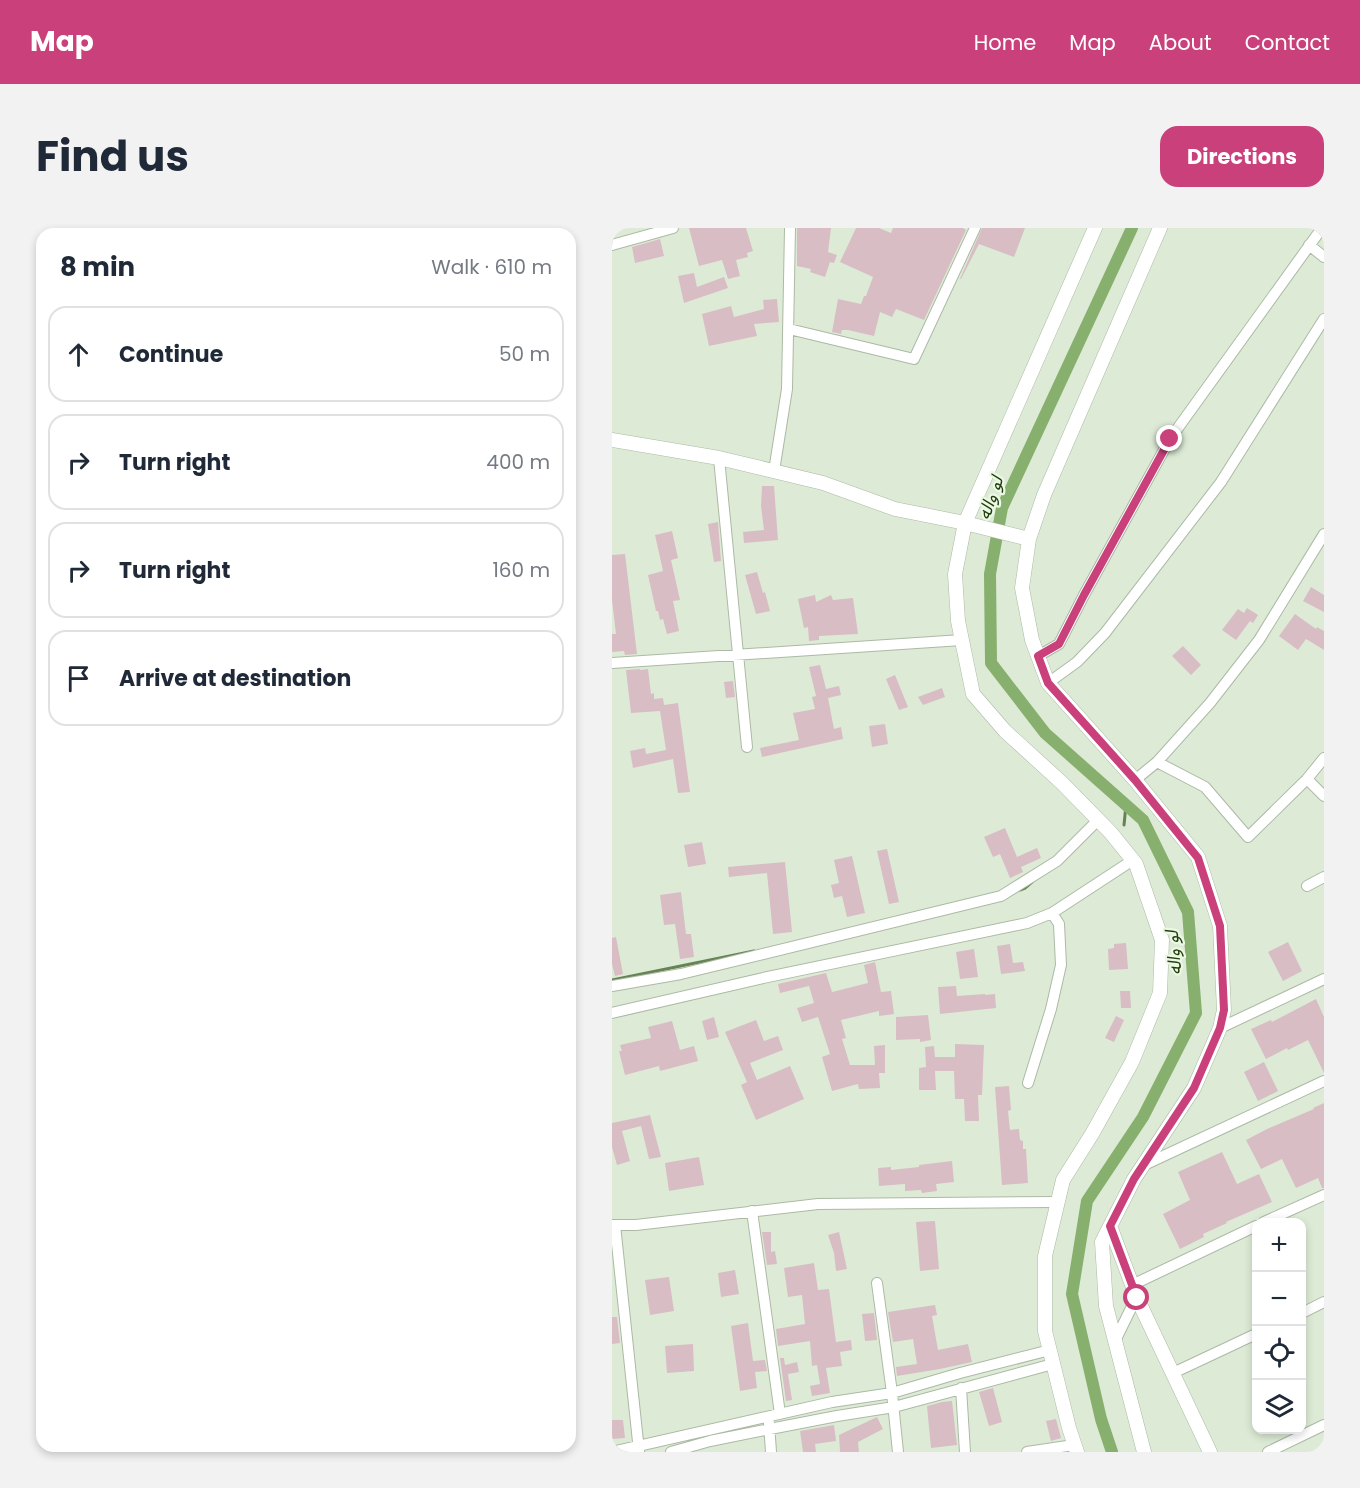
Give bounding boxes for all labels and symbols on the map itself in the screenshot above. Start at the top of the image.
route end [1156,425,1182,451]
water label: لو واله [971,471,1010,523]
water label: لو واله [1158,928,1187,976]
route start [1123,1284,1149,1310]

